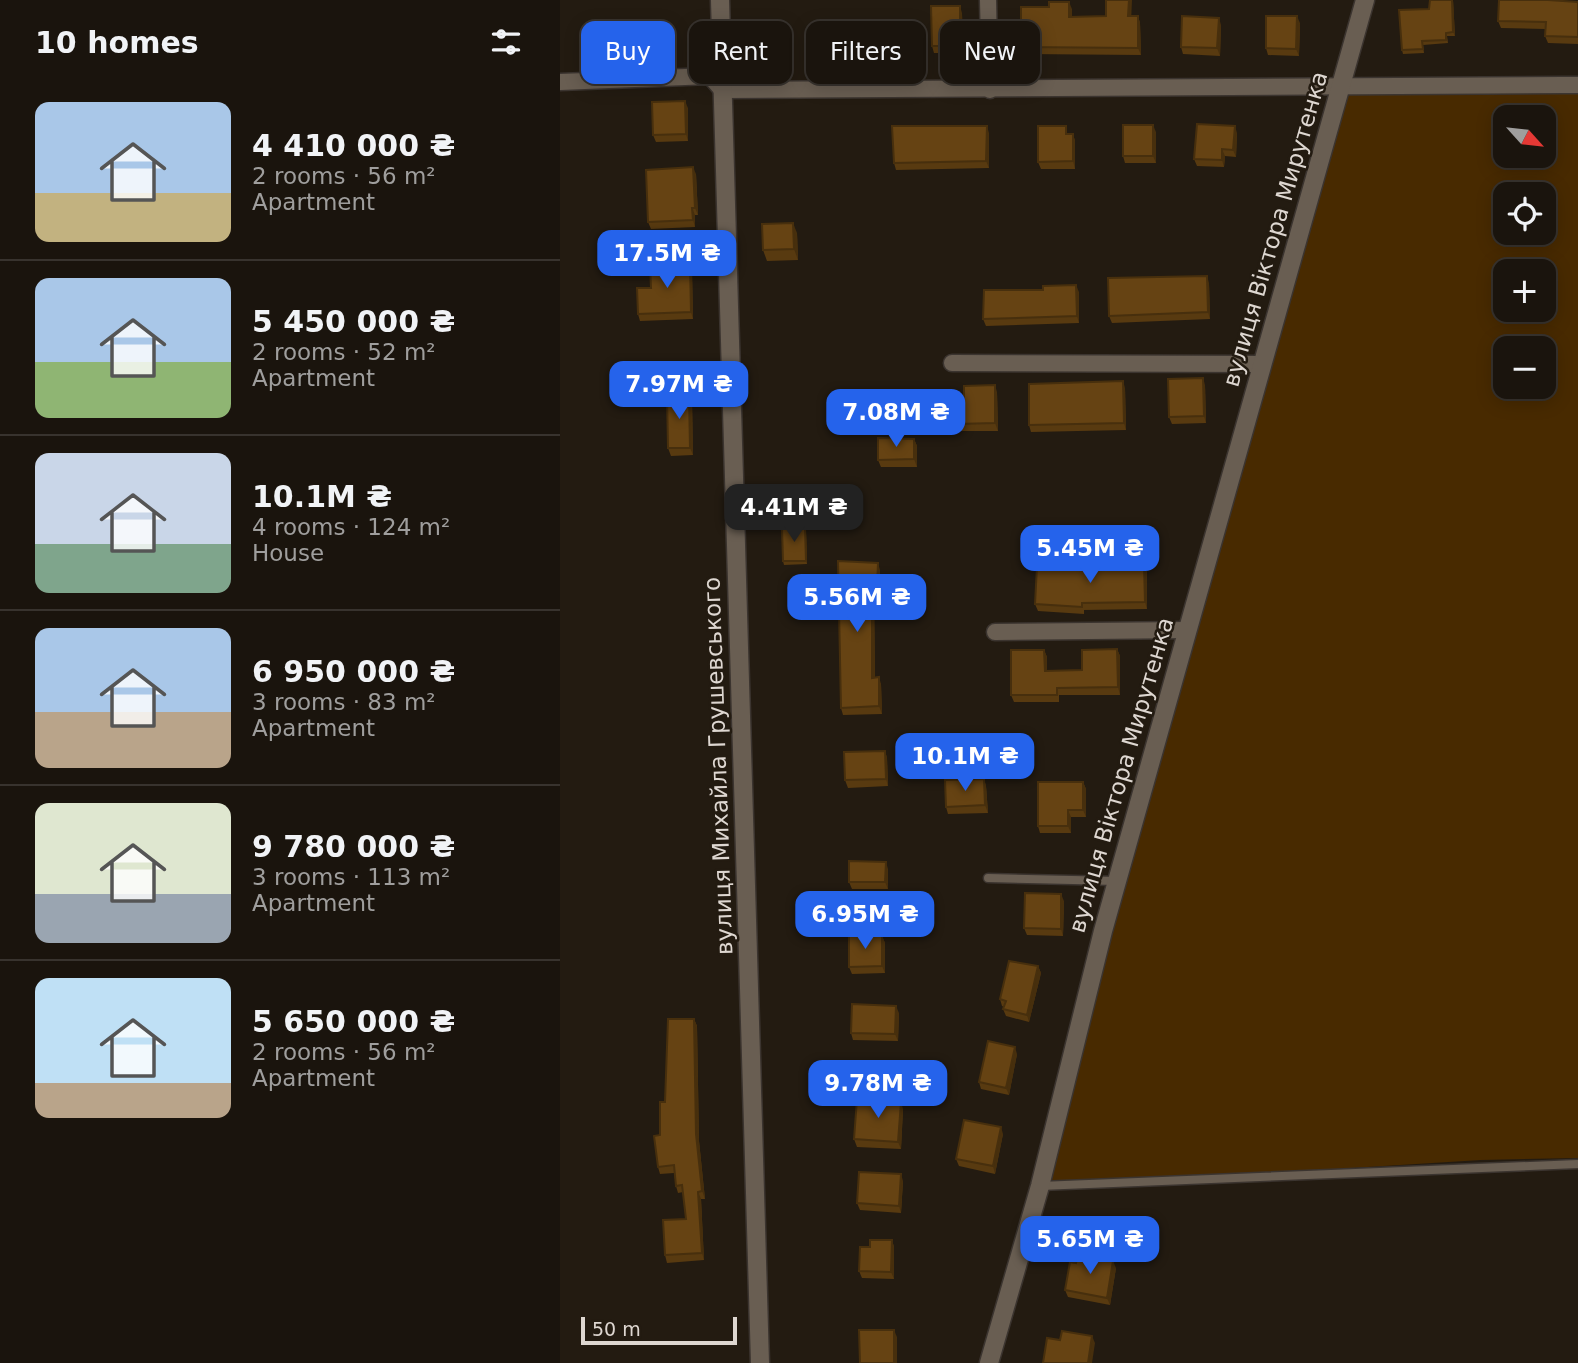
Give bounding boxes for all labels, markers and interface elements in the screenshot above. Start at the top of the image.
chip: Buy [581,21,675,84]
chip: Rent [689,21,792,84]
chip: Filters [806,21,926,84]
chip: New [940,21,1040,84]
icon: filters [487,23,525,61]
text: 10 homes [35,25,199,60]
street label: вулиця Віктора Мирутенка [1217,68,1333,390]
north arrow [1493,105,1556,168]
map controls [1493,105,1556,399]
text: 4 410 000 ₴ [252,128,455,163]
icon: home [91,130,175,214]
text: 2 rooms · 56 m² [252,163,436,189]
button: locate [1493,182,1556,245]
text: Apartment [252,189,375,215]
pin: 17.5M ₴ [602,230,732,290]
text: 17.5M ₴ [613,240,721,266]
button: + [1493,259,1556,322]
text: 5 450 000 ₴ [252,304,455,339]
icon: home [91,306,175,390]
button: − [1493,336,1556,399]
text: 2 rooms · 52 m² [252,339,436,365]
pin: 7.97M ₴ [614,362,744,421]
text: Apartment [252,365,375,391]
text: 7.97M ₴ [625,371,733,397]
pin: 7.08M ₴ [831,390,961,449]
text: 7.08M ₴ [842,399,950,425]
text: 10.1M ₴ [252,479,392,514]
icon: home [91,481,175,565]
pin: 4.41M ₴ [729,484,859,544]
text: 4.41M ₴ [740,494,848,520]
text: 4 rooms · 124 m² [252,514,450,540]
pin: 5.45M ₴ [1025,526,1155,585]
text: 5.45M ₴ [1036,535,1144,561]
text: House [252,540,324,566]
pin: 5.56M ₴ [792,574,922,634]
street label: вулиця Михайла Грушевського [698,576,738,956]
text: 5.56M ₴ [803,584,911,610]
street label: вулиця Віктора Мирутенка [1063,614,1179,936]
text: 6 950 000 ₴ [252,654,455,689]
icon: home [91,656,175,740]
text: 3 rooms · 83 m² [252,689,436,715]
text: Apartment [252,715,375,741]
pin: 10.1M ₴ [900,734,1030,793]
text: 10.1M ₴ [911,743,1019,769]
text: 9 780 000 ₴ [252,829,455,864]
icon: home [91,831,175,915]
text: 3 rooms · 113 m² [252,864,450,890]
text: Apartment [252,890,375,916]
pin: 6.95M ₴ [800,892,930,951]
text: 6.95M ₴ [811,901,919,927]
text: 5 650 000 ₴ [252,1004,455,1039]
icon: home [91,1006,175,1090]
text: 2 rooms · 56 m² [252,1039,436,1065]
pin: 9.78M ₴ [813,1060,943,1120]
text: Apartment [252,1065,375,1091]
text: 9.78M ₴ [824,1070,932,1096]
pin: 5.65M ₴ [1025,1216,1155,1276]
text: 5.65M ₴ [1036,1226,1144,1252]
scale bar [581,1314,737,1346]
text: 50 m [592,1318,641,1340]

